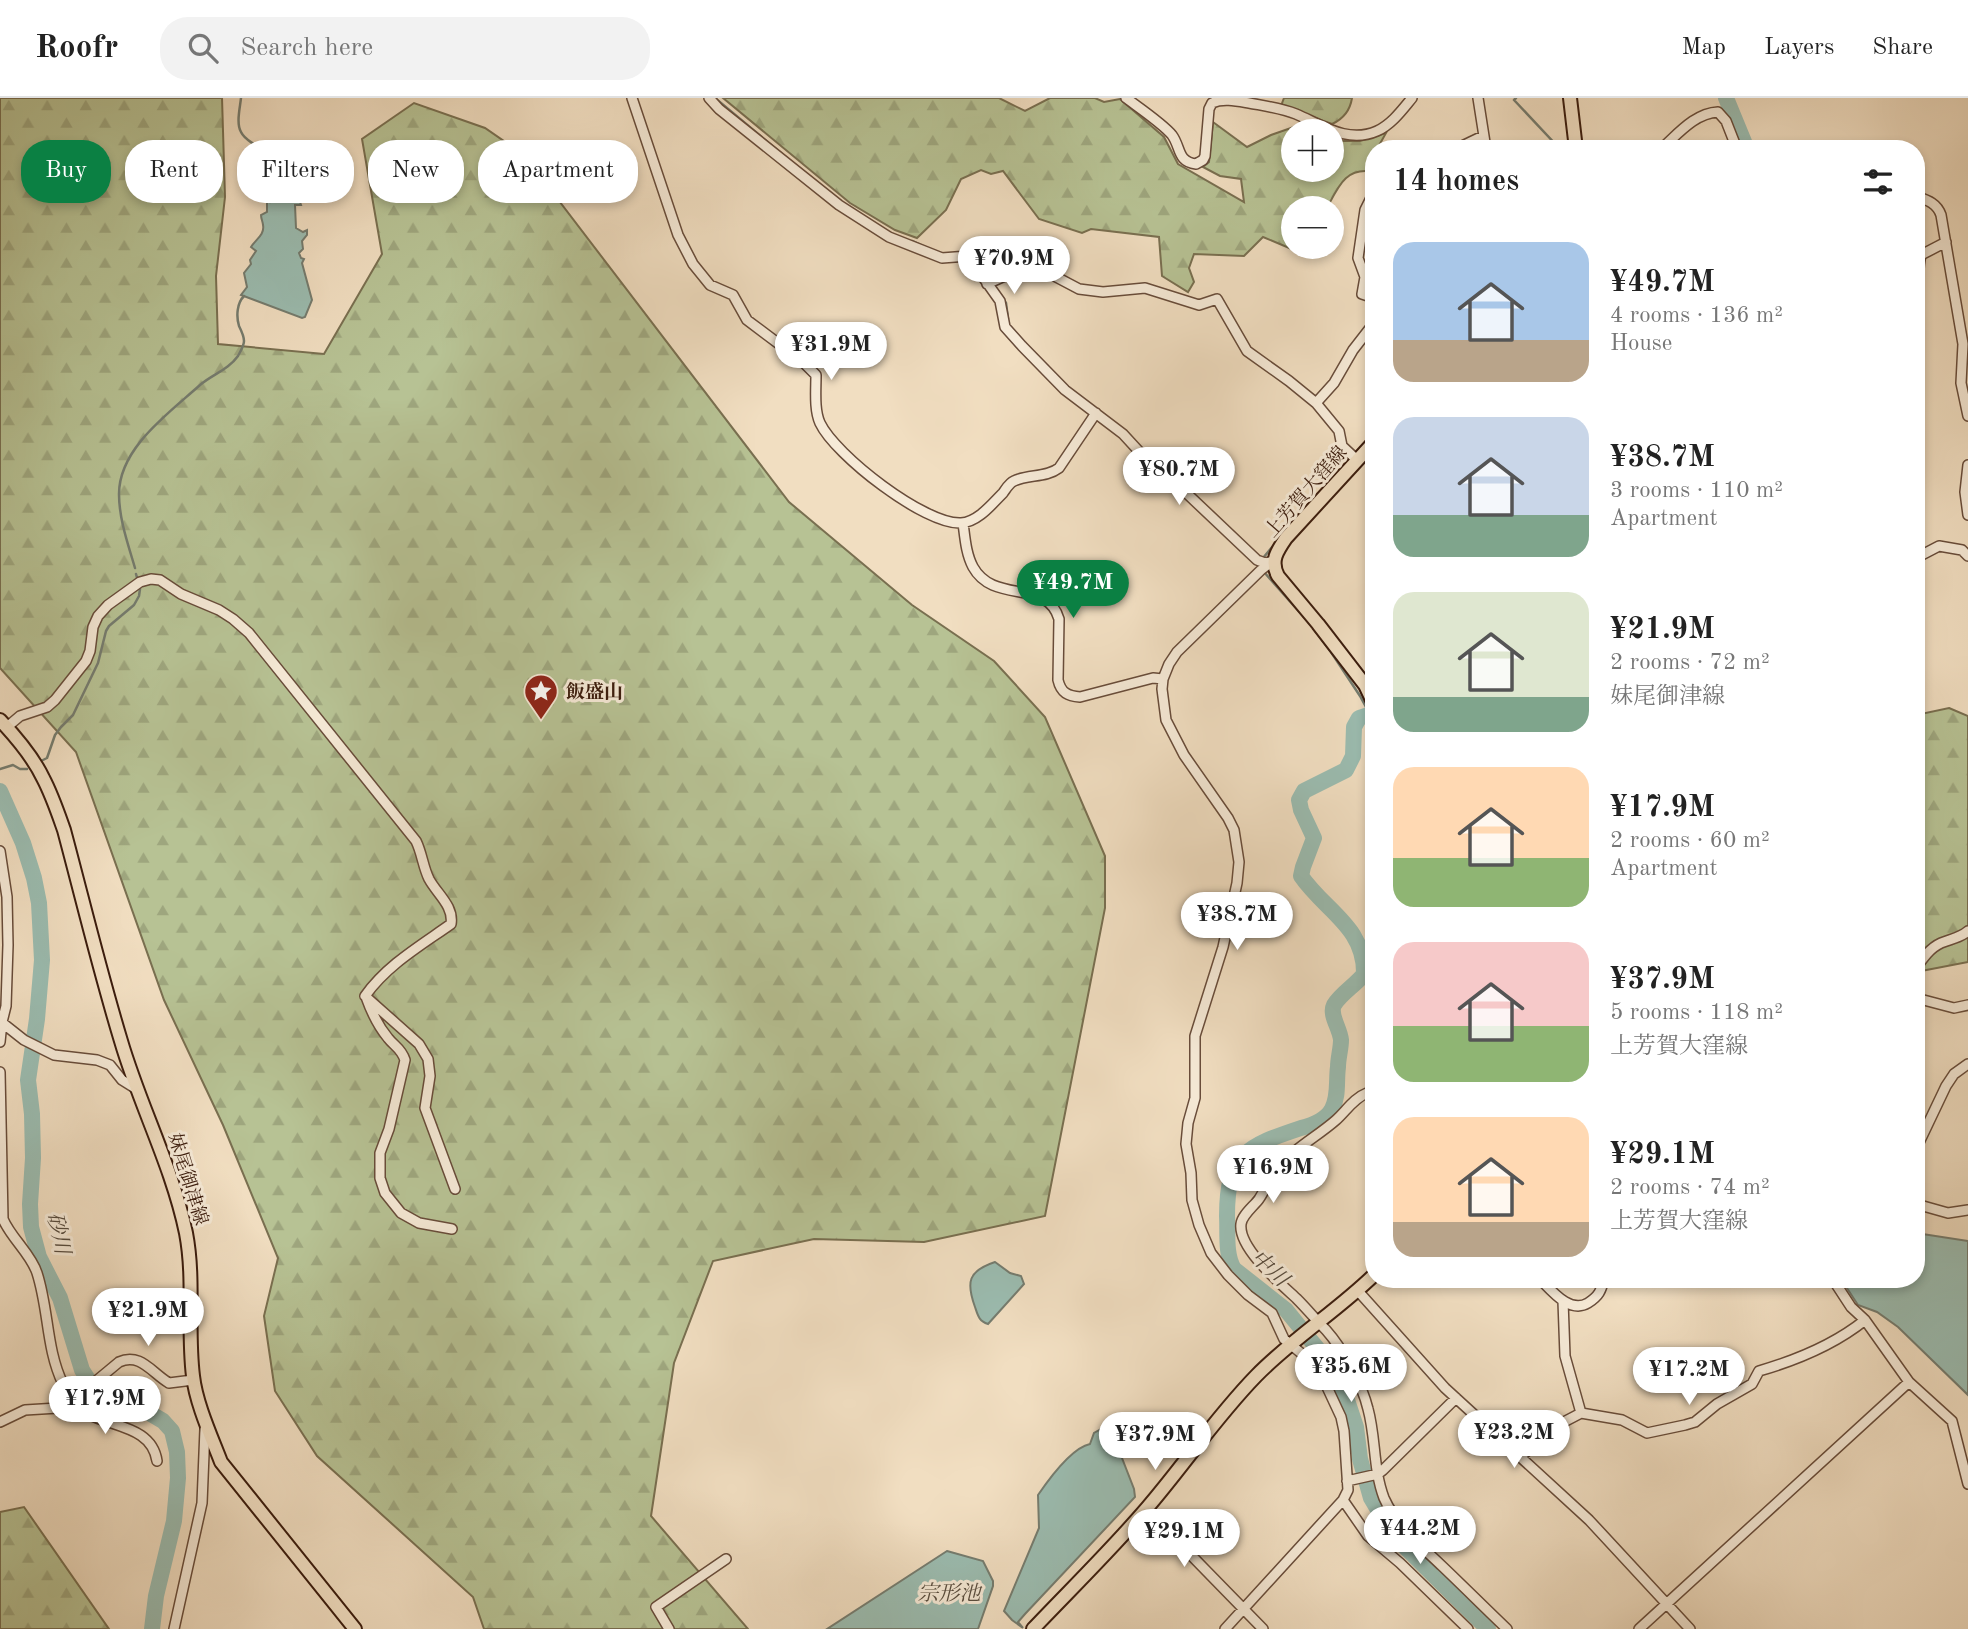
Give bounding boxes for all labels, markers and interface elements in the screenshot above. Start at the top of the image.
search box [160,17,650,80]
icon: search [184,29,222,67]
text: Roofr [35,32,118,65]
text: Search here [240,35,373,61]
text: Map [1682,36,1726,60]
text: Layers [1764,36,1834,60]
text: Share [1872,36,1933,60]
map controls [1281,119,1344,259]
button: + [1281,119,1344,182]
chip: Buy [21,140,111,203]
chip: Rent [125,140,223,203]
chip: Filters [237,140,354,203]
chip: New [368,140,464,203]
chip: Apartment [478,140,638,203]
icon: filters [1859,163,1897,201]
text: 14 homes [1393,167,1519,197]
button: − [1281,196,1344,259]
pin: ¥70.9M [957,236,1071,296]
text: ¥70.9M [974,247,1054,270]
text: ¥49.7M [1610,268,1715,298]
icon: home [1449,270,1533,354]
text: 4 rooms · 136 m² [1610,304,1783,327]
pin: ¥31.9M [774,322,888,382]
text: House [1610,332,1672,355]
text: ¥31.9M [791,333,871,356]
street label: 上芳賀大窪線 [1260,441,1351,542]
text: ¥38.7M [1610,443,1715,473]
icon: home [1449,445,1533,529]
pin: ¥80.7M [1122,448,1236,507]
text: ¥80.7M [1139,458,1219,481]
text: 3 rooms · 110 m² [1610,479,1783,502]
text: Apartment [1610,507,1718,530]
pin: ¥49.7M [1016,560,1130,620]
text: ¥49.7M [1033,571,1113,594]
text: ¥21.9M [1610,615,1715,645]
icon: home [1449,620,1533,704]
text: 2 rooms · 72 m² [1610,651,1770,674]
place icon: 飯盛山 [522,672,560,721]
place label: 飯盛山 [566,681,623,703]
text: 妹尾御津線 [1610,685,1725,708]
text: ¥17.9M [1610,793,1715,823]
icon: home [1449,795,1533,879]
text: 2 rooms · 60 m² [1610,829,1770,852]
text: Apartment [1610,857,1718,880]
pin: ¥38.7M [1180,892,1294,952]
text: ¥38.7M [1197,903,1277,926]
text: ¥37.9M [1610,965,1715,995]
icon: home [1449,970,1533,1054]
text: 5 rooms · 118 m² [1610,1001,1783,1024]
text: 上芳賀大窪線 [1610,1035,1748,1058]
street label: 妹尾御津線 [164,1131,211,1228]
text: ¥29.1M [1610,1140,1715,1170]
icon: home [1449,1145,1533,1229]
pin: ¥16.9M [1216,1146,1330,1205]
text: ¥16.9M [1233,1156,1313,1179]
text: 2 rooms · 74 m² [1610,1176,1770,1199]
water label: 砂川 [43,1210,75,1258]
text: 上芳賀大窪線 [1610,1210,1748,1233]
water label: 中川 [1246,1246,1294,1292]
pin: ¥21.9M [91,1288,205,1348]
text: ¥21.9M [108,1299,188,1322]
pin: ¥35.6M [1294,1344,1408,1404]
pin: ¥17.2M [1632,1348,1746,1407]
text: ¥35.6M [1311,1355,1391,1378]
text: ¥17.2M [1649,1358,1729,1381]
pin: ¥17.9M [48,1376,162,1436]
text: ¥17.9M [65,1387,145,1410]
pin: ¥23.2M [1457,1410,1571,1470]
pin: ¥37.9M [1098,1412,1212,1472]
text: ¥23.2M [1474,1421,1554,1444]
text: ¥37.9M [1115,1423,1195,1446]
pin: ¥44.2M [1363,1506,1477,1566]
pin: ¥29.1M [1127,1510,1241,1569]
text: ¥44.2M [1380,1517,1460,1540]
text: ¥29.1M [1144,1520,1224,1543]
water label: 宗形池 [918,1582,982,1605]

